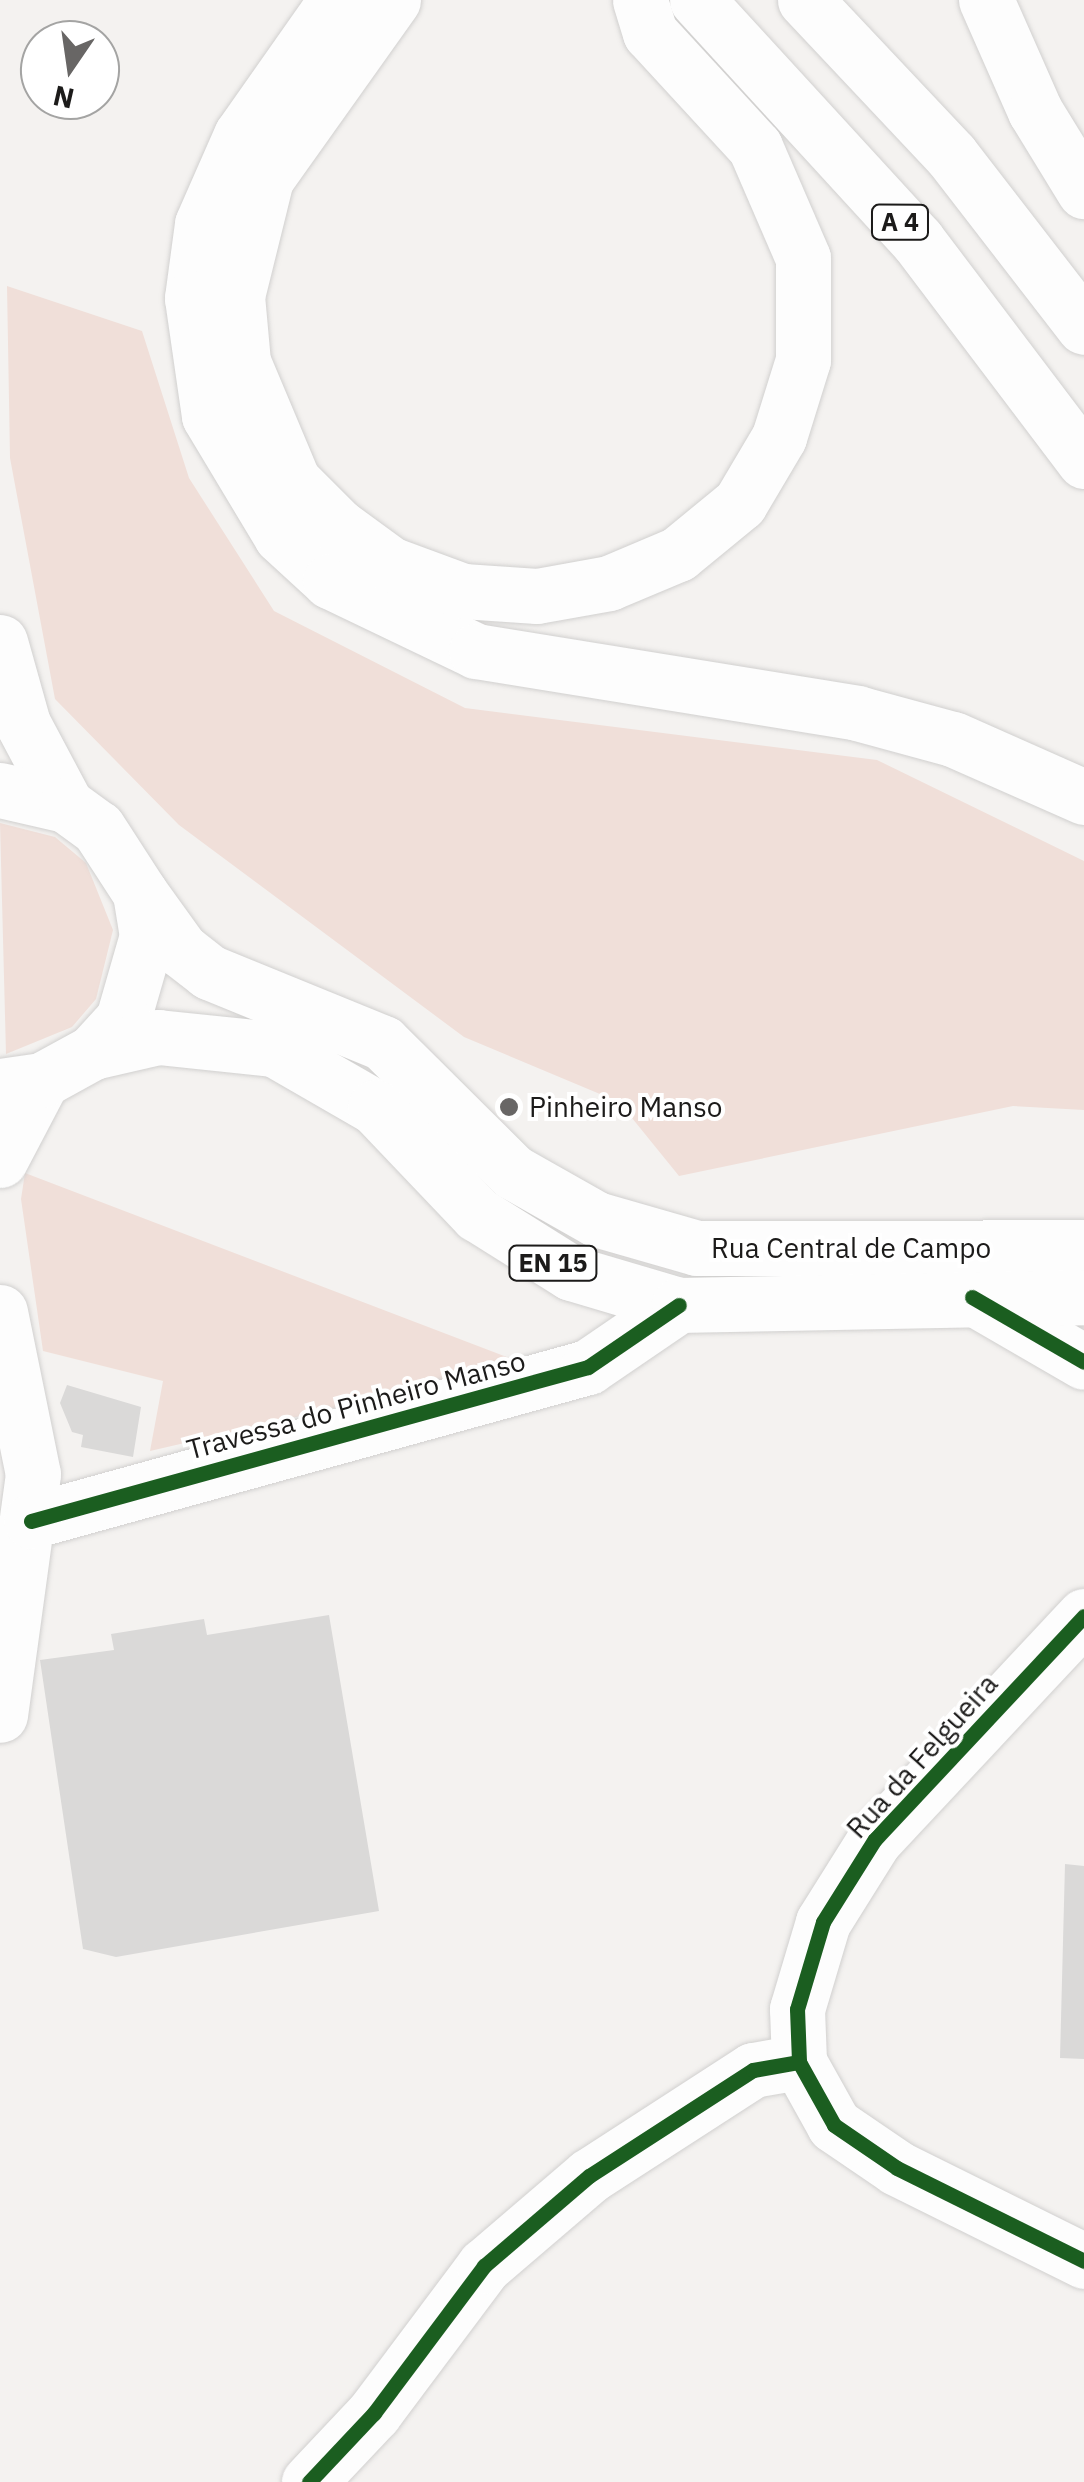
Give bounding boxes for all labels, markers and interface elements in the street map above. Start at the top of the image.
north arrow [20,20,120,120]
text: N [50,77,78,118]
road number: A 4 [870,202,930,242]
place label: Pinheiro Manso [529,1090,722,1124]
marker: Pinheiro Manso [498,1096,520,1118]
street label: Rua Central de Campo [711,1231,991,1265]
road number: EN 15 [508,1243,598,1283]
street label: Travessa do Pinheiro Manso [183,1344,529,1466]
street label: Rua da Felgueira [840,1667,1004,1845]

